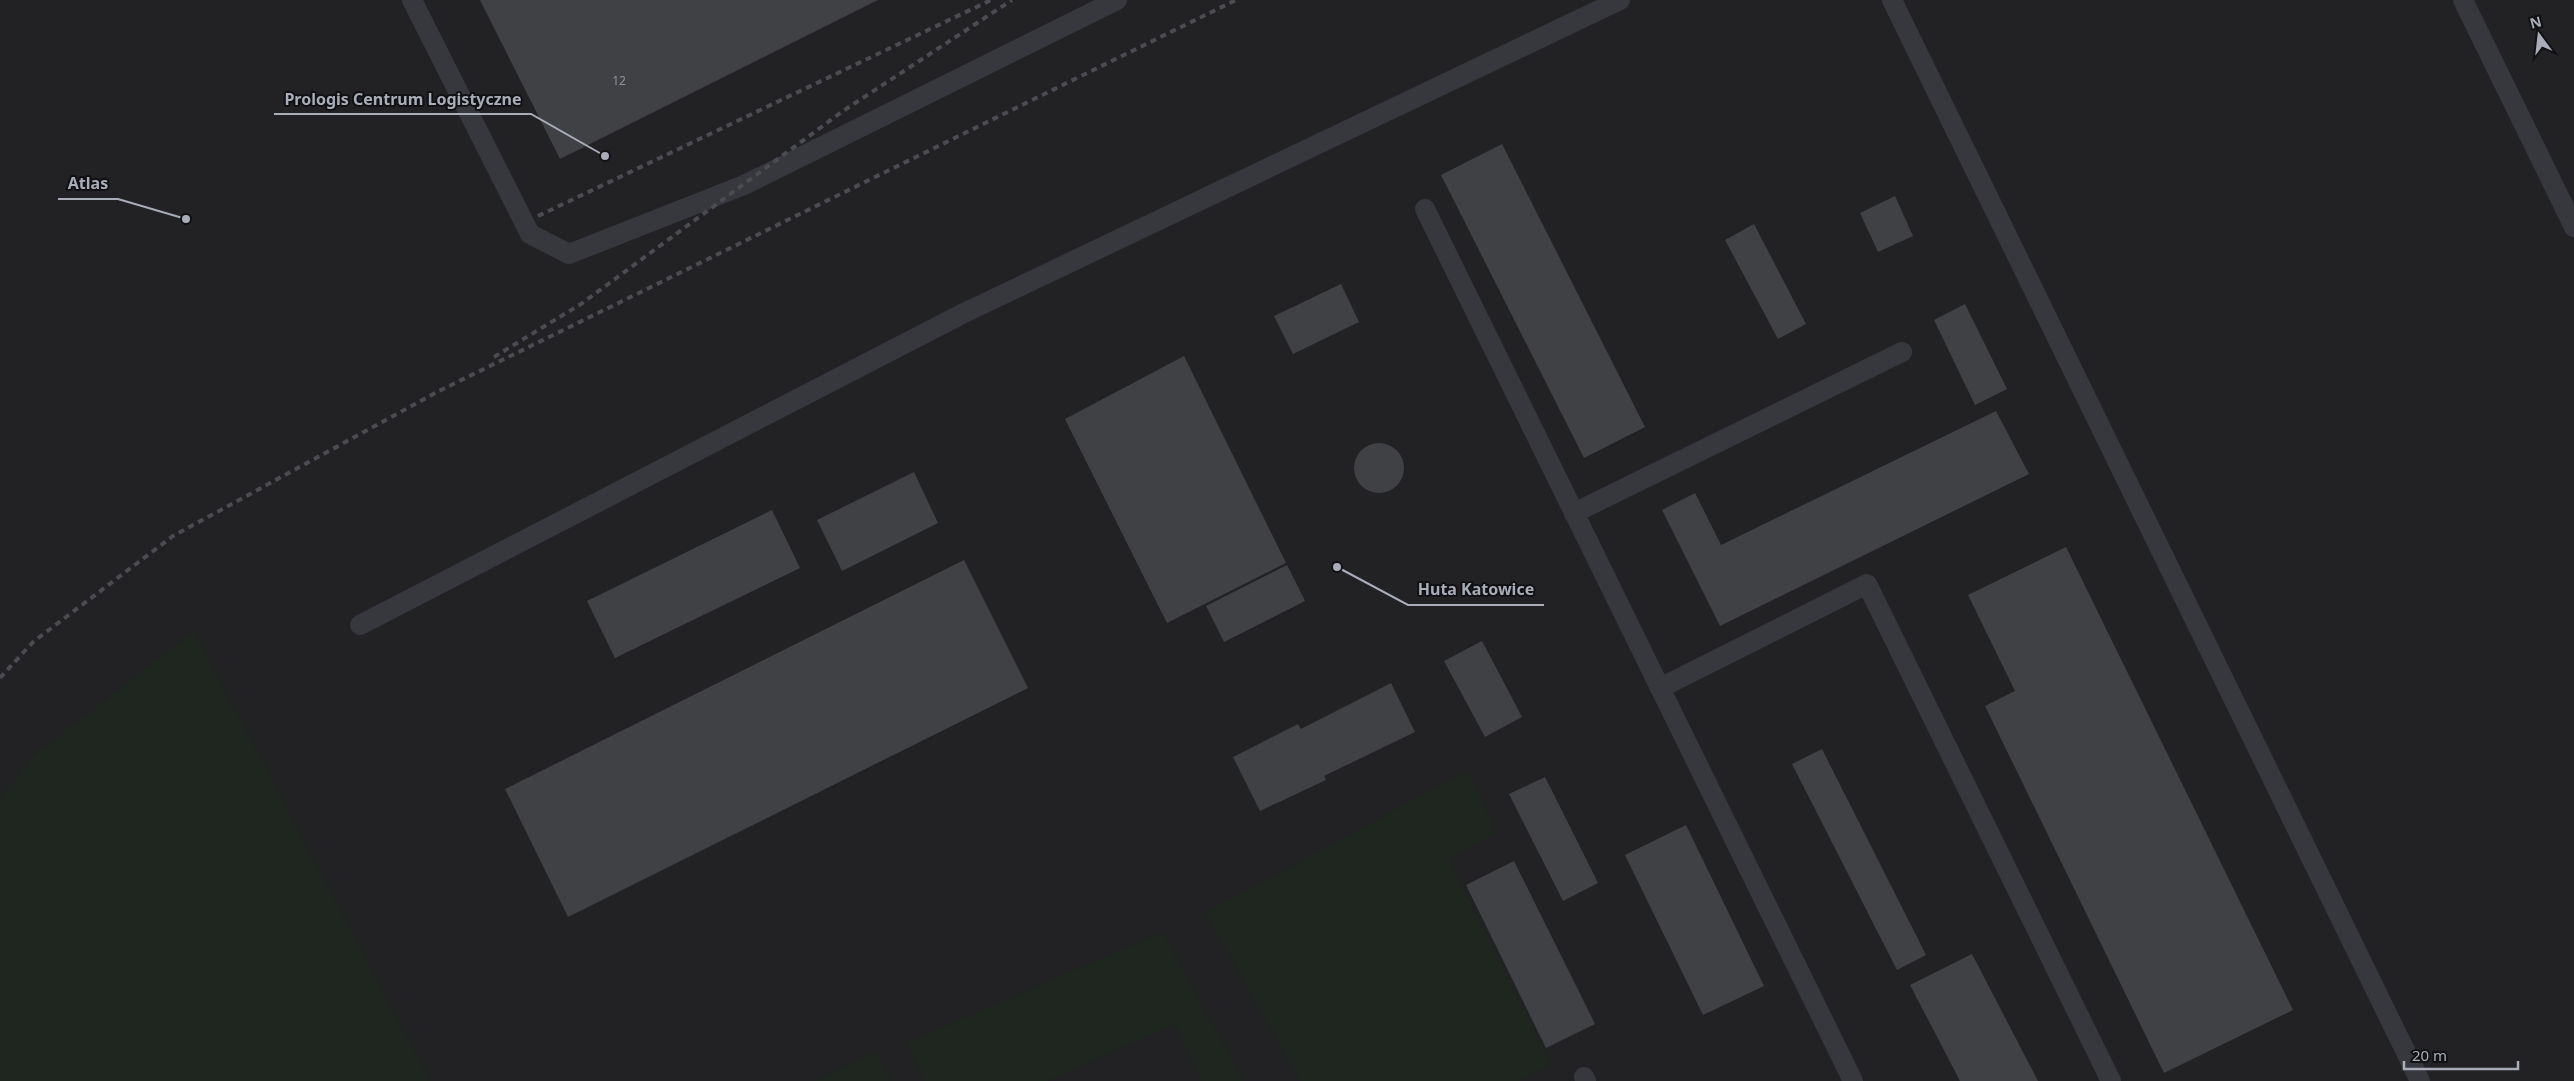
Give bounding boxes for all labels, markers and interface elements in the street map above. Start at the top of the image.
north arrow [2514,10,2564,60]
text: N [2528,11,2543,33]
house number: 12 [612,72,626,89]
callout: Prologis Centrum Logistyczne [274,83,531,114]
text: Prologis Centrum Logistyczne [284,88,522,110]
callout: Atlas [58,168,118,199]
text: Atlas [68,172,108,194]
callout: Huta Katowice [1408,574,1544,605]
text: Huta Katowice [1418,578,1534,600]
scale bar [2404,1038,2518,1070]
text: 20 m [2412,1045,2447,1065]

